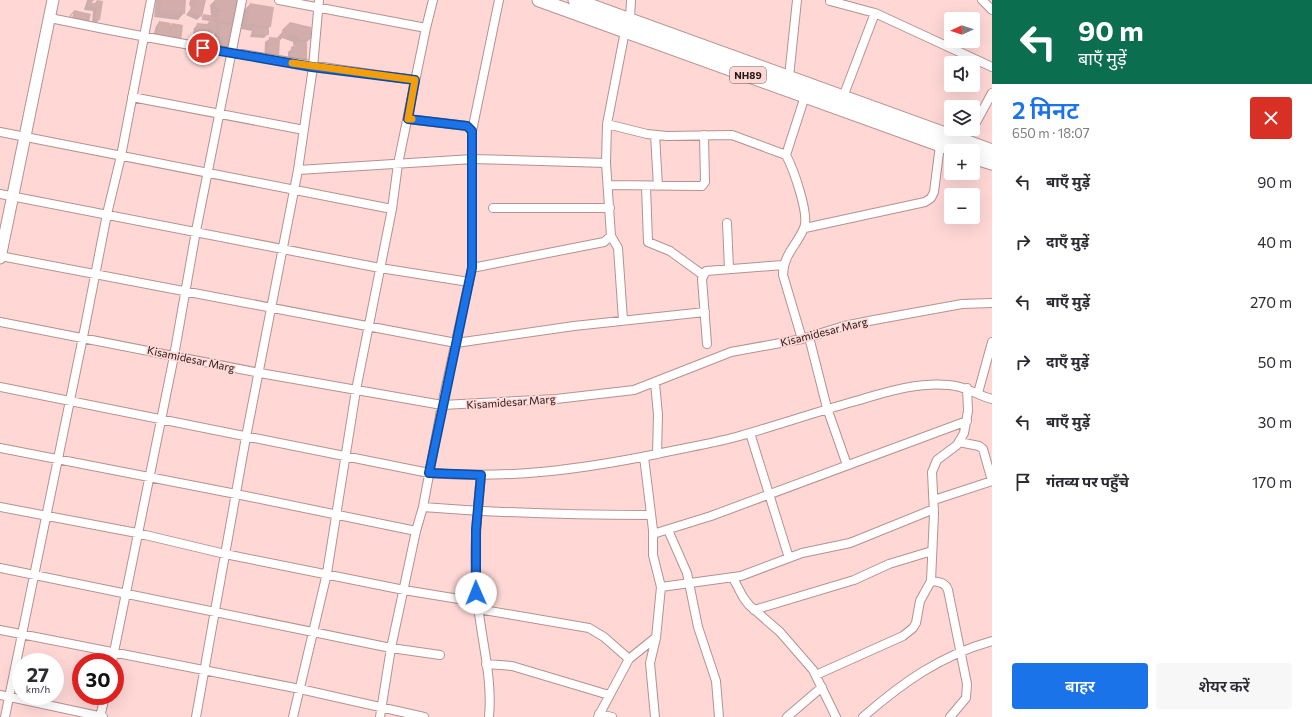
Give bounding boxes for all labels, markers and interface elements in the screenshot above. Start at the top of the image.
north arrow [944,12,980,48]
map controls [944,12,980,224]
text: 90 m [1078,13,1144,47]
icon: left [1012,16,1064,68]
pin [186,31,220,65]
icon: arrive [192,37,214,59]
text: बाएँ मुड़ें [1078,47,1127,69]
button: sound [944,56,980,92]
road number: NH89 [730,67,766,83]
text: 2 मिनट [1012,95,1079,124]
button: close [1250,97,1292,139]
button: layers [944,100,980,136]
text: 650 m · 18:07 [1012,125,1090,141]
button: + [944,144,980,180]
icon: left [1012,171,1034,193]
text: बाएँ मुड़ें [1046,172,1090,190]
text: 90 m [1257,173,1292,191]
button: − [944,188,980,224]
icon: right [1012,231,1034,253]
text: दाएँ मुड़ें [1046,232,1089,250]
text: 40 m [1257,233,1292,251]
icon: left [1012,291,1034,313]
text: बाएँ मुड़ें [1046,292,1090,310]
text: 270 m [1250,293,1292,311]
street label: Kisamidesar Marg [779,314,869,349]
street label: Kisamidesar Marg [146,343,236,374]
icon: right [1012,351,1034,373]
text: दाएँ मुड़ें [1046,352,1089,370]
text: 50 m [1258,353,1292,371]
street label: Kisamidesar Marg [466,392,556,411]
icon: left [1012,411,1034,433]
text: बाएँ मुड़ें [1046,412,1090,430]
text: 30 m [1258,413,1292,431]
icon: arrive [1012,471,1034,493]
text: गंतव्य पर पहुँचे [1046,472,1129,490]
text: 170 m [1252,473,1292,491]
position arrow [455,572,497,614]
speed limit sign: 30 [72,653,124,705]
text: 27 [27,662,49,686]
button: बाहर [1012,663,1148,709]
button: शेयर करें [1156,663,1292,709]
text: km/h [26,683,50,695]

